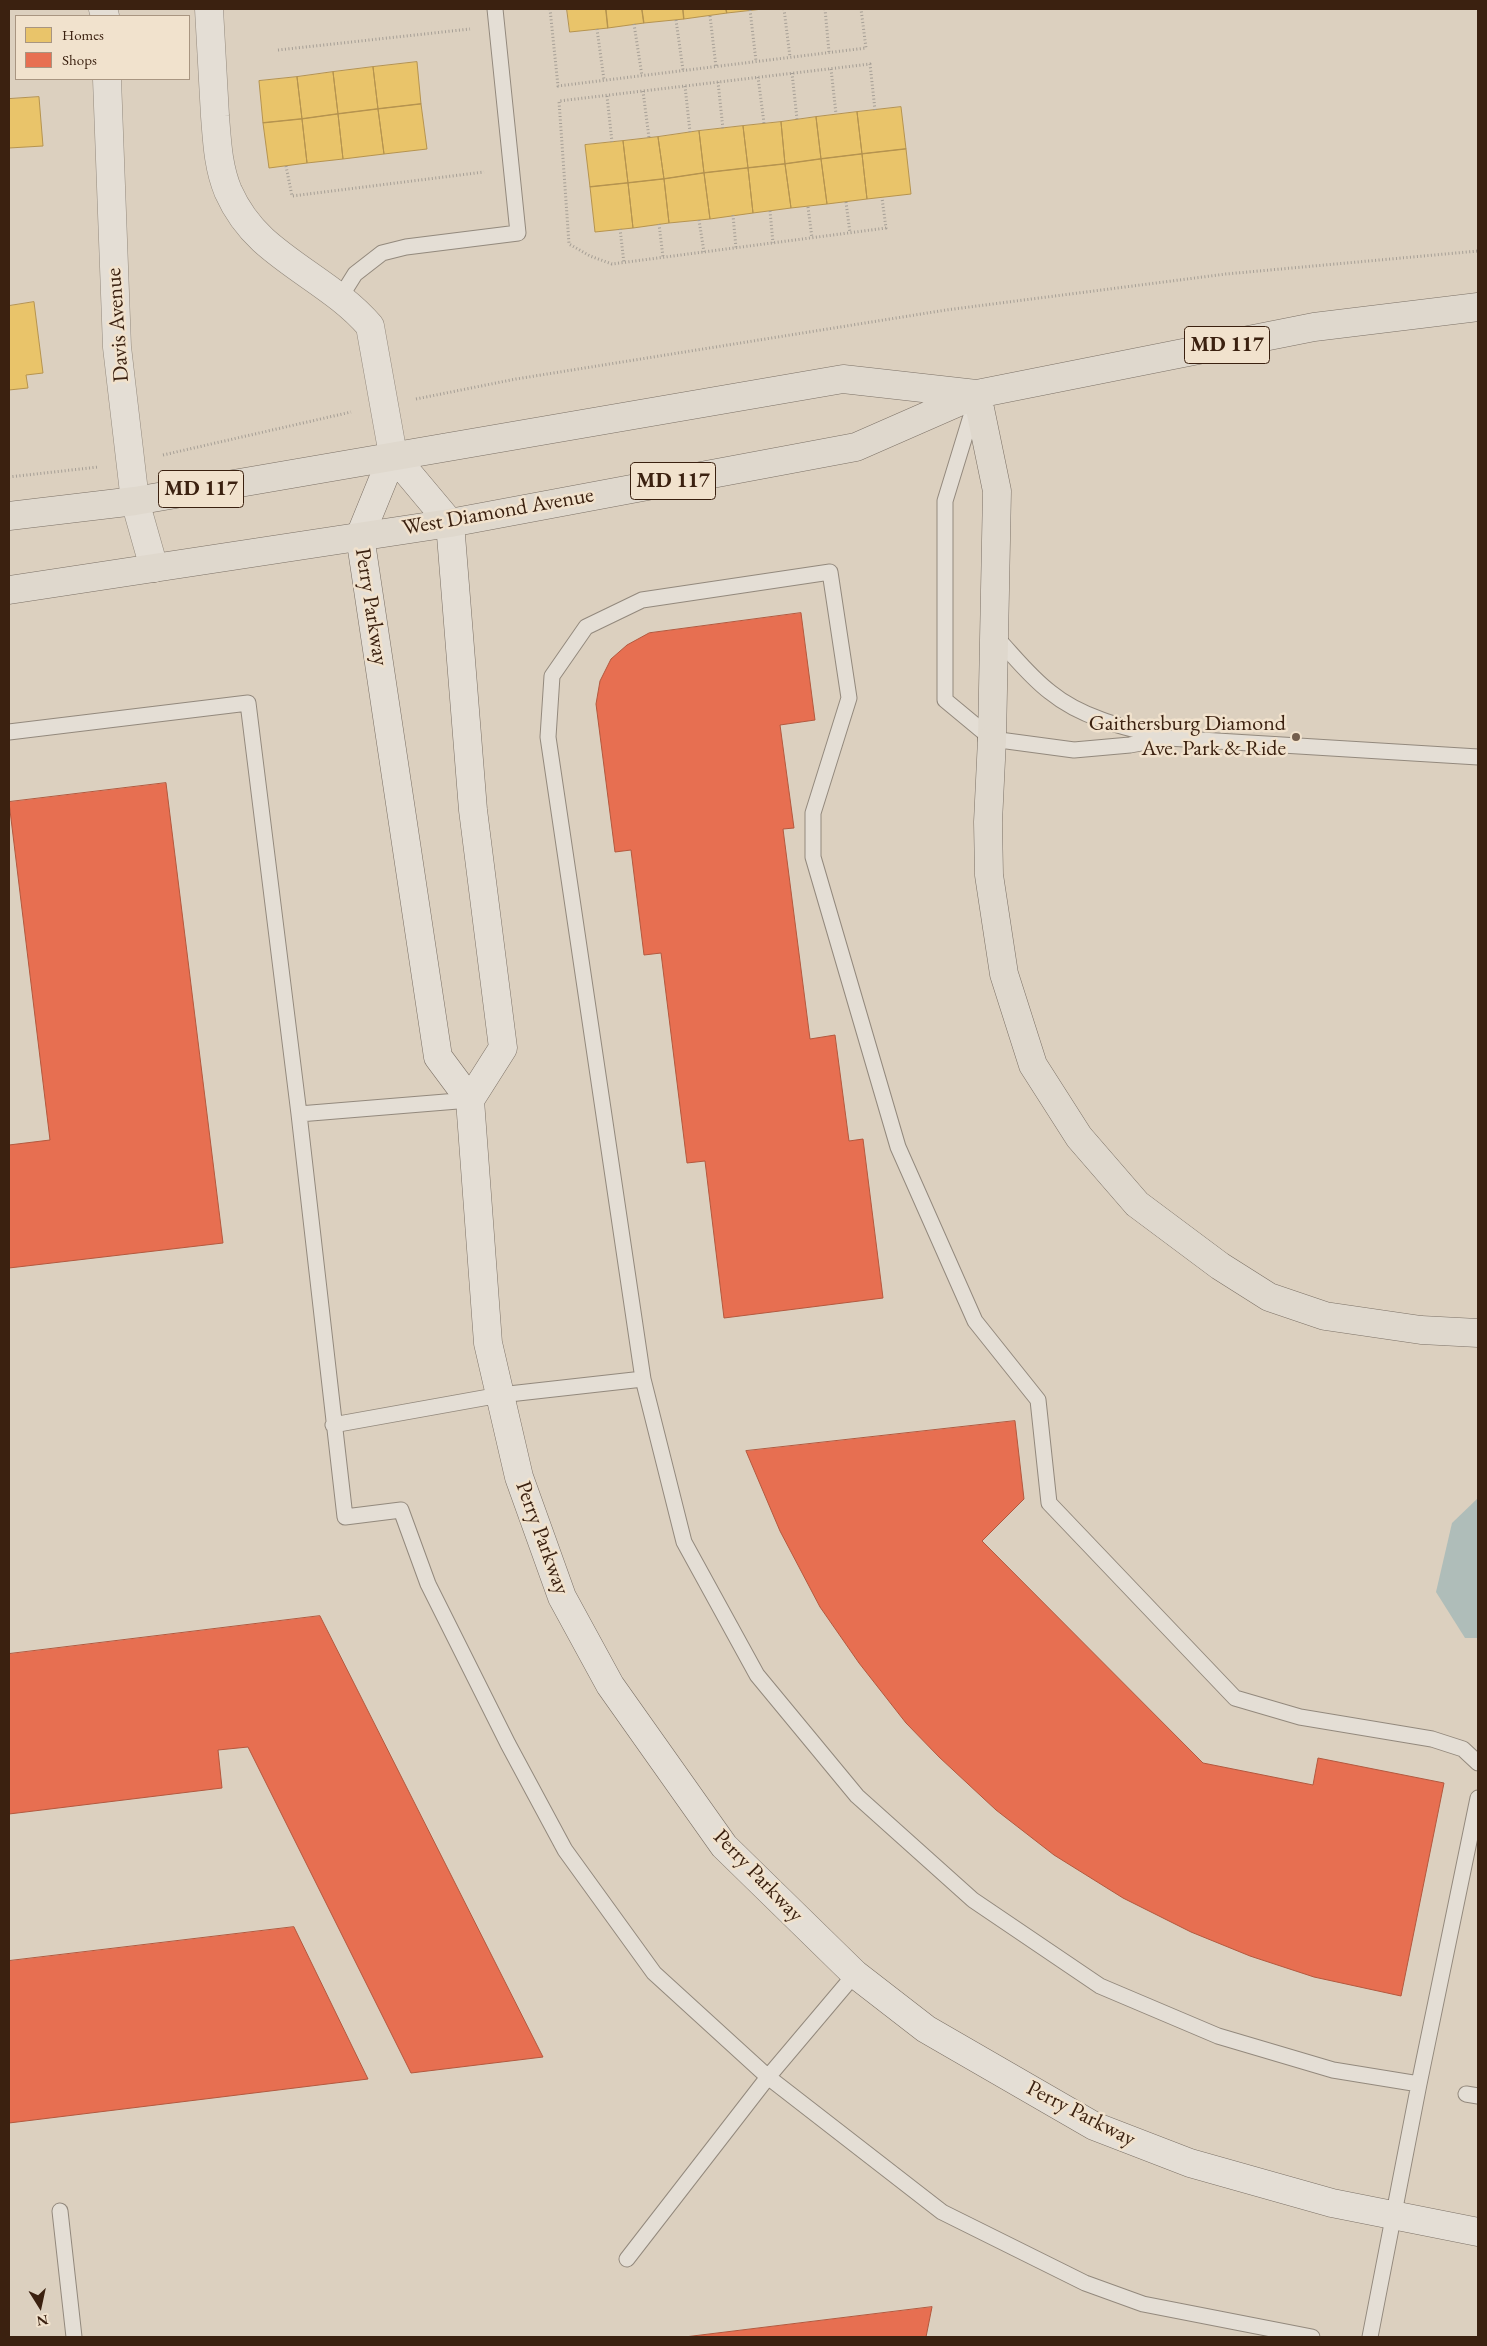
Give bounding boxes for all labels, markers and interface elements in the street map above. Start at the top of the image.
legend [15,15,190,80]
text: Homes [62,25,104,44]
text: Shops [62,50,97,69]
street label: Davis Avenue [101,267,135,383]
road number: MD 117 [1184,326,1270,364]
road number: MD 117 [630,462,716,500]
road number: MD 117 [158,470,244,508]
street label: West Diamond Avenue [400,482,596,542]
street label: Perry Parkway [349,546,393,668]
place label: Gaithersburg Diamond Ave. Park & Ride [1089,711,1286,762]
marker: Gaithersburg Diamond Ave. Park & Ride [1290,731,1302,743]
street label: Perry Parkway [509,1478,575,1598]
street label: Perry Parkway [707,1824,809,1928]
street label: Perry Parkway [1022,2075,1140,2153]
north arrow [15,2281,65,2331]
text: N [35,2311,50,2331]

